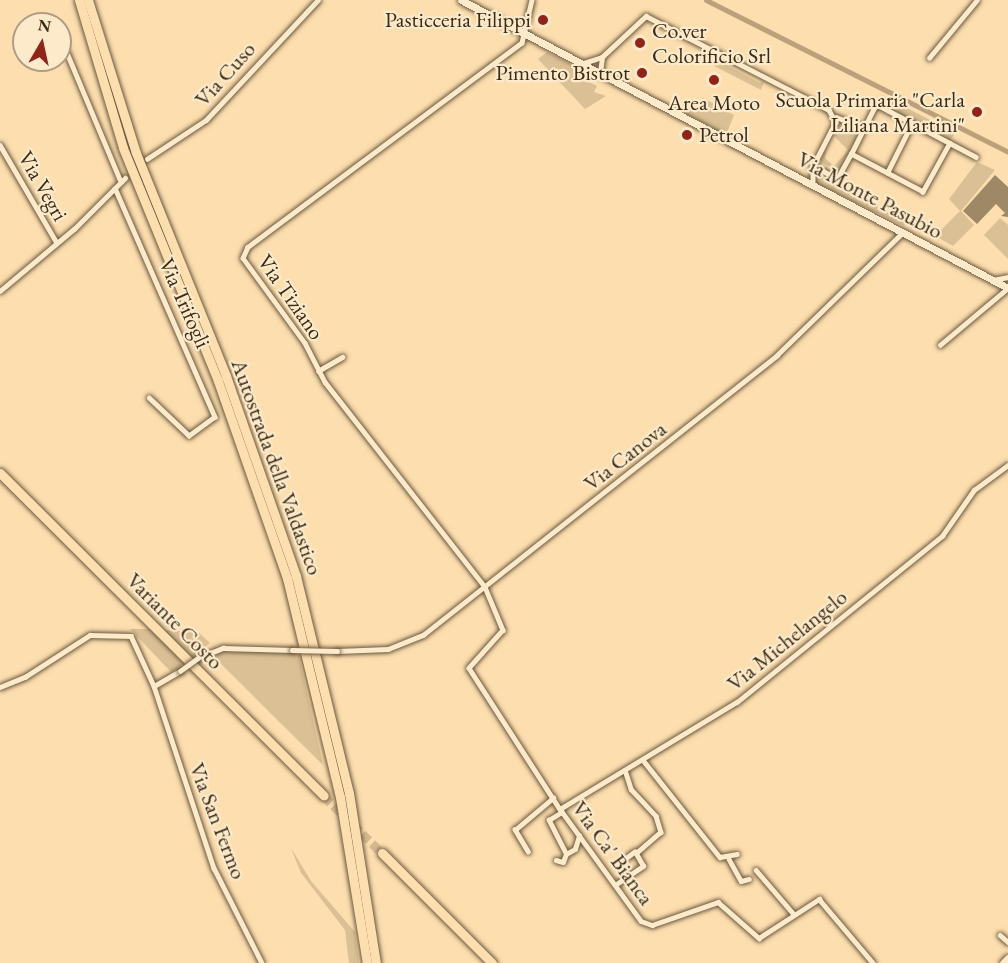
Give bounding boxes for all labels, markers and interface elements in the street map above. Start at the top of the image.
place label: Pasticceria Filippi [385,7,531,33]
north arrow [12,12,72,72]
marker: Pasticceria Filippi [536,13,550,27]
text: N [37,14,53,37]
place label: Co.ver Colorificio Srl [652,17,771,68]
street label: Via Cuso [189,36,261,112]
marker: Co.ver Colorificio Srl [633,36,647,50]
place label: Pimento Bistrot [495,60,630,86]
marker: Pimento Bistrot [635,66,649,80]
marker: Area Moto [707,73,721,87]
place label: Scuola Primaria "Carla Liliana Martini" [775,86,965,138]
place label: Area Moto [668,90,760,116]
marker: Scuola Primaria "Carla Liliana Martini" [970,105,984,119]
place label: Petrol [699,122,749,148]
marker: Petrol [680,128,694,142]
street label: Via Vegri [12,146,74,226]
street label: Via Monte Pasubio [793,146,947,244]
street label: Via Tiziano [252,249,330,345]
street label: Via Trifogli [153,254,217,352]
street label: Autostrada della Valdastico [226,355,328,579]
street label: Via Canova [578,416,672,496]
street label: Variante Costo [121,567,229,675]
street label: Via Michelangelo [722,583,852,697]
street label: Via San Fermo [184,759,252,883]
street label: Via Ca' Bianca [566,796,660,910]

